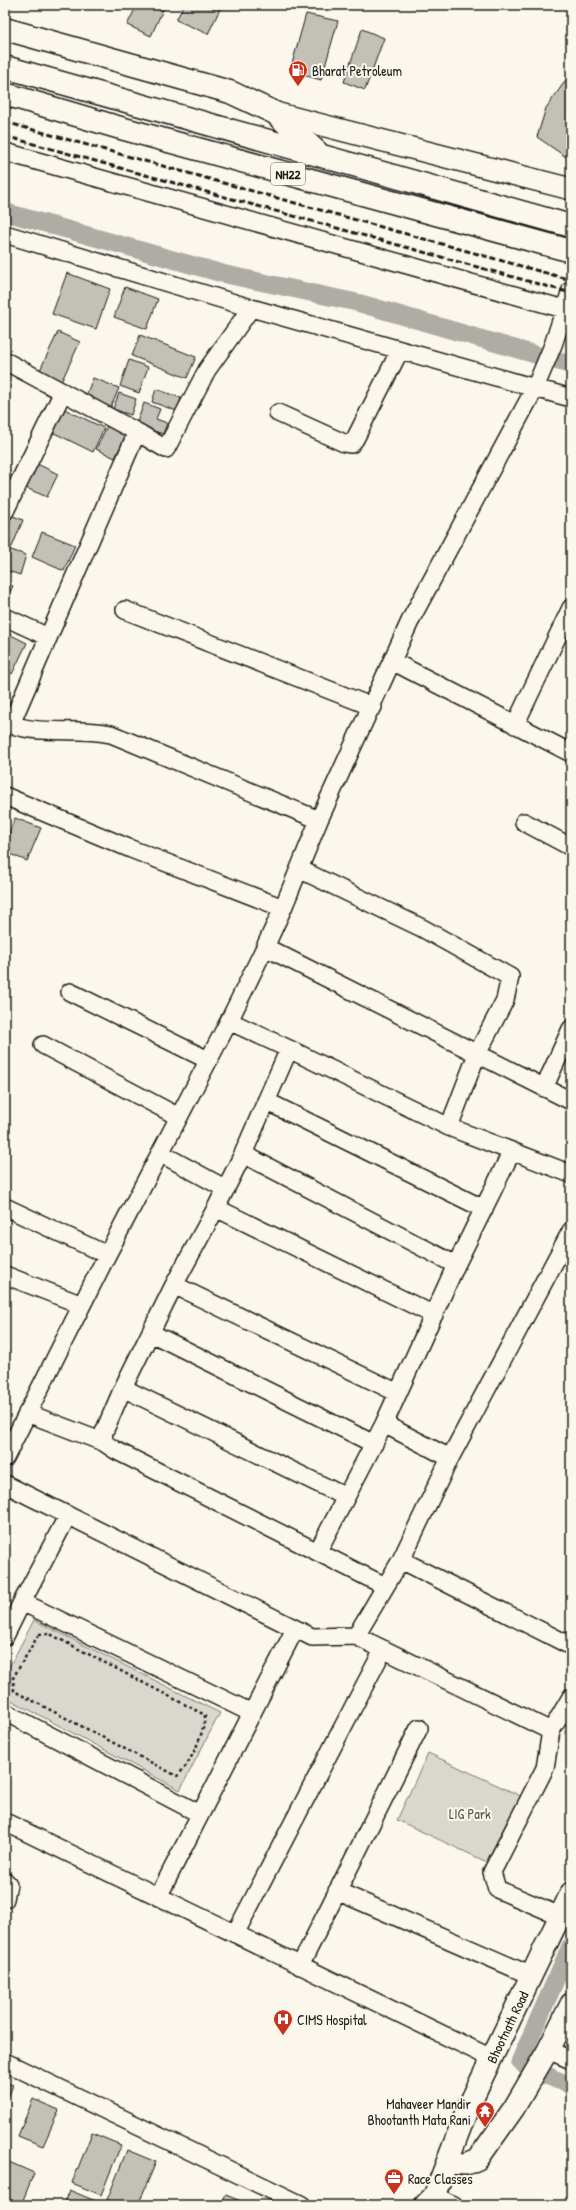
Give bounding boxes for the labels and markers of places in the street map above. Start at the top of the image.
fuel station icon: Bharat Petroleum [287,59,309,87]
place label: Bharat Petroleum [312,61,402,80]
hospital icon: CIMS Hospital [272,2008,294,2036]
place label: CIMS Hospital [297,2010,367,2030]
place label: Mahaveer Mandir Bhootanth Mata Rani [368,2094,472,2129]
temple icon: Mahaveer Mandir Bhootanth Mata Rani [474,2100,496,2128]
office icon: Race Classes [383,2167,405,2195]
place label: Race Classes [408,2169,473,2188]

